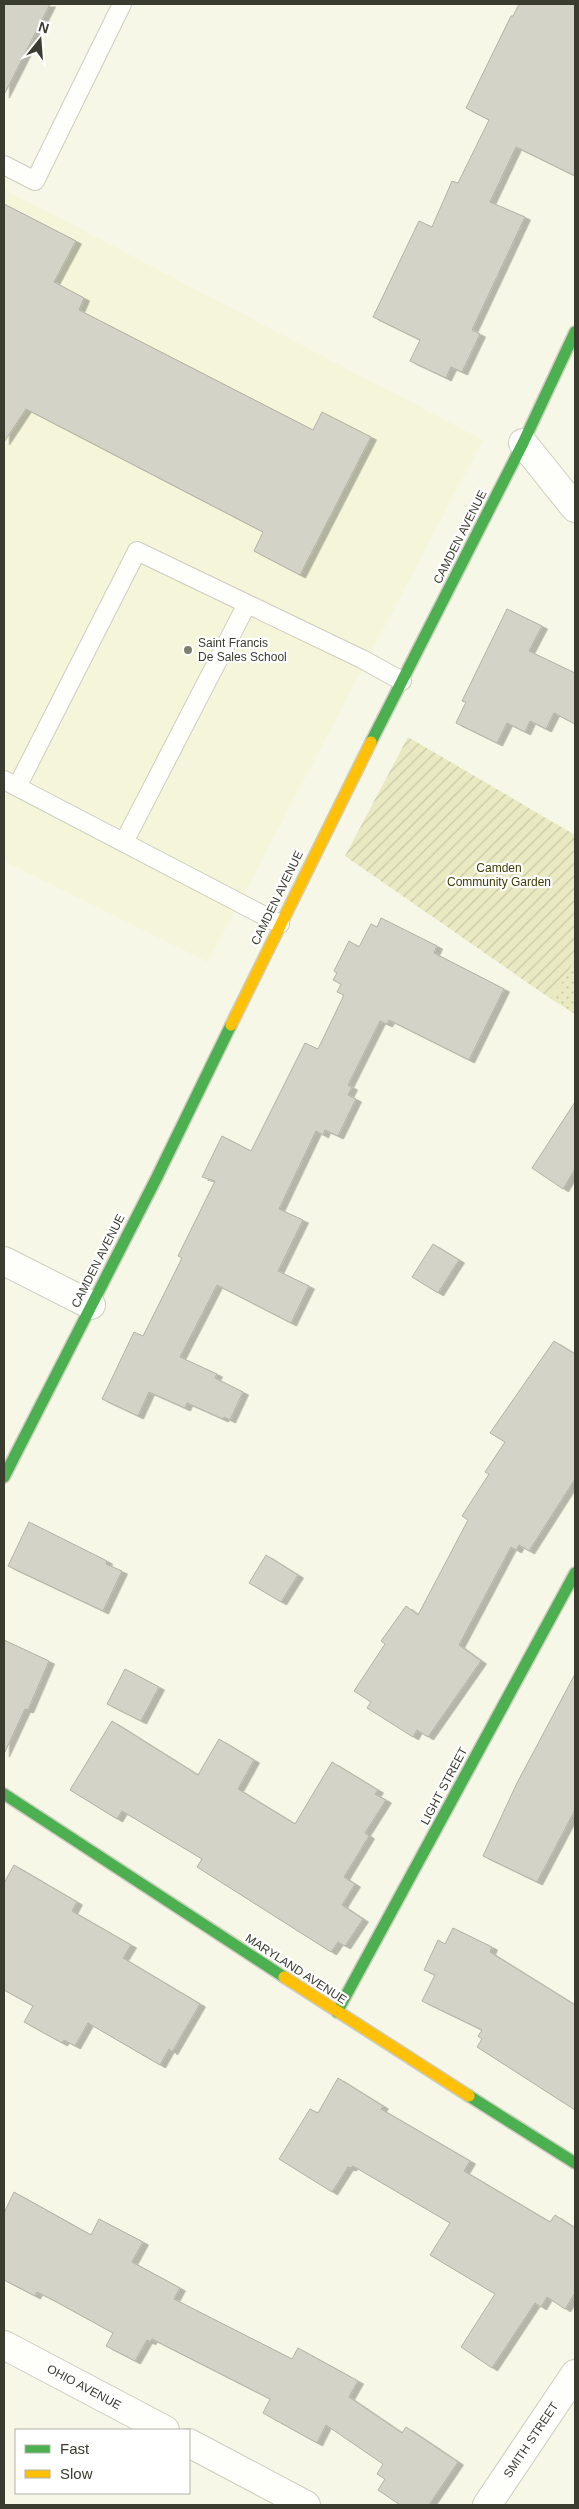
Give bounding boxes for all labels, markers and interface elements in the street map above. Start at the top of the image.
north arrow [15,15,65,65]
text: N [37,18,51,37]
street label: CAMDEN AVENUE [430,488,490,586]
place label: Saint Francis De Sales School [198,636,287,664]
marker: Saint Francis De Sales School [182,644,194,656]
street label: CAMDEN AVENUE [248,849,306,947]
park label: Camden Community Garden [447,861,551,889]
street label: CAMDEN AVENUE [68,1212,128,1310]
street label: LIGHT STREET [418,1744,471,1827]
street label: MARYLAND AVENUE [243,1931,349,2007]
street label: OHIO AVENUE [45,2362,123,2412]
street label: SMITH STREET [501,2399,562,2480]
legend [15,2429,190,2494]
text: Fast [60,2440,90,2457]
text: Slow [60,2465,93,2482]

